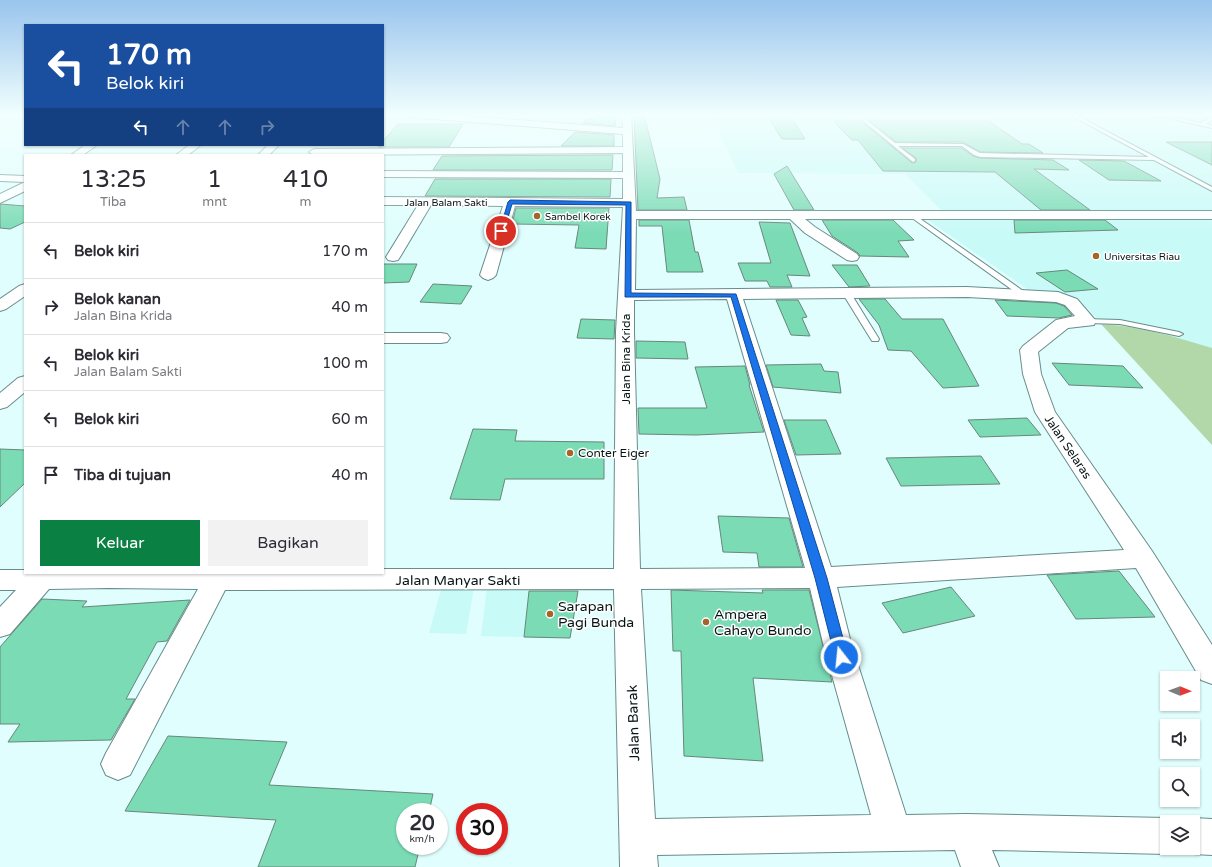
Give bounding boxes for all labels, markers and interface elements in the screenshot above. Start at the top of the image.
text: 170 m [106,38,192,72]
icon: left [40,40,92,92]
text: Belok kiri [106,72,184,94]
icon: left [130,116,152,138]
icon: ahead [172,116,194,138]
icon: ahead [214,116,236,138]
icon: right [256,116,278,138]
text: 13:25 [80,165,146,194]
text: 1 [207,165,222,194]
text: 410 [283,165,328,194]
text: Tiba [100,194,126,210]
text: mnt [202,194,227,210]
text: m [300,194,311,210]
street label: Jalan Balam Sakti [404,197,488,209]
marker: Sambel Korek [532,211,542,221]
place label: Sambel Korek [545,211,611,223]
pin [484,214,518,248]
icon: arrive [490,220,512,242]
icon: left [40,240,62,262]
text: Belok kiri [74,242,139,260]
text: 170 m [322,242,368,260]
marker: Universitas Riau [1091,251,1101,261]
place label: Universitas Riau [1104,251,1180,263]
text: Belok kanan [74,290,161,308]
icon: right [40,296,62,318]
text: 40 m [331,298,368,316]
text: Jalan Bina Krida [74,308,172,324]
street label: Jalan Bina Krida [619,314,633,404]
text: Belok kiri [74,346,139,364]
icon: left [40,352,62,374]
text: 100 m [322,354,368,372]
text: Jalan Balam Sakti [74,364,182,380]
icon: left [40,408,62,430]
text: Belok kiri [74,410,139,428]
text: 60 m [331,410,368,428]
street label: Jalan Selaras [1042,413,1094,482]
place label: Conter Eiger [578,446,650,460]
marker: Conter Eiger [565,448,575,458]
icon: arrive [40,464,62,486]
text: Tiba di tujuan [74,466,171,484]
text: 40 m [331,466,368,484]
button: Keluar [40,520,200,566]
button: Bagikan [208,520,368,566]
street label: Jalan Manyar Sakti [396,572,520,589]
place label: Sarapan Pagi Bunda [558,598,634,631]
place label: Ampera Cahayo Bundo [714,606,811,639]
marker: Sarapan Pagi Bunda [545,609,555,619]
marker: Ampera Cahayo Bundo [701,617,711,627]
position arrow [820,636,862,678]
north arrow [1160,671,1200,711]
map controls [1160,671,1200,855]
street label: Jalan Barak [624,684,643,761]
button: sound [1160,719,1200,759]
button: search [1160,767,1200,807]
speed limit sign: 30 [456,803,508,855]
text: 20 [409,812,435,836]
button: layers [1160,815,1200,855]
text: km/h [409,833,435,845]

